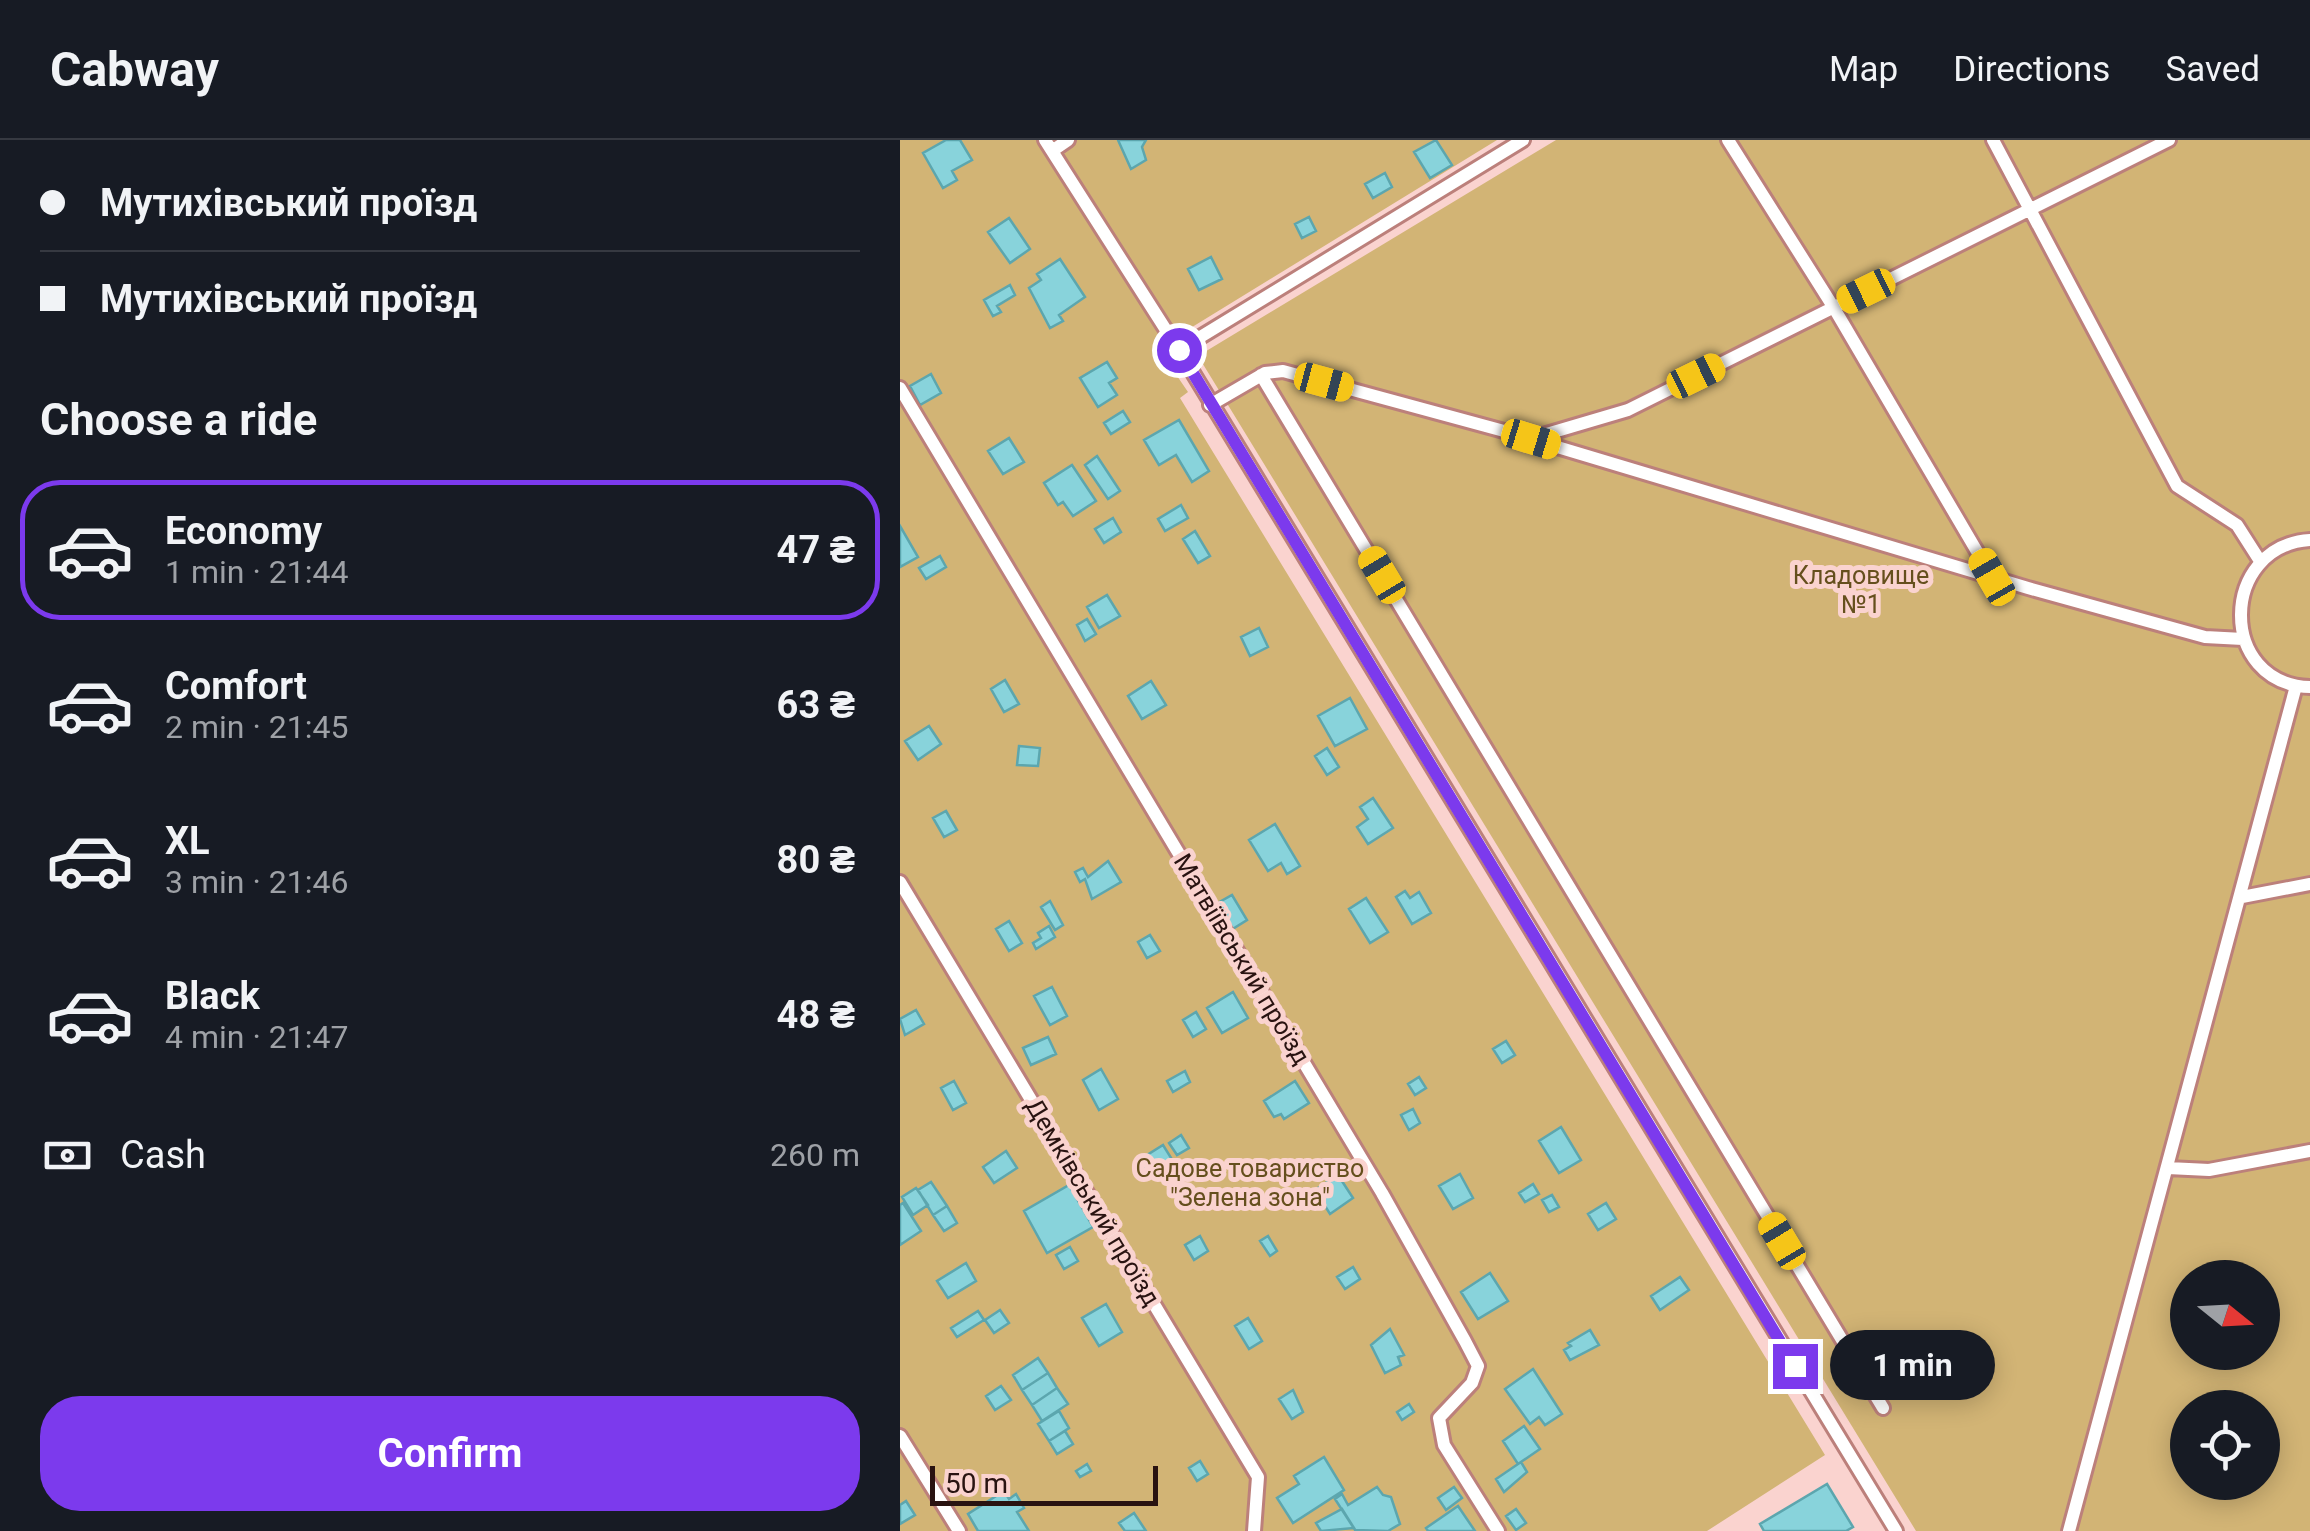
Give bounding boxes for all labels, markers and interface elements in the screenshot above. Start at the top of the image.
text: Cabway [50,41,219,98]
text: Map [1829,49,1898,90]
text: Directions [1953,49,2110,90]
text: Saved [2165,49,2260,90]
text: Мутихівський проїзд [100,181,477,225]
car [1832,264,1900,318]
text: Мутихівський проїзд [100,277,477,321]
route start [1157,328,1202,373]
car [1662,349,1730,403]
car [1291,360,1357,404]
text: Choose a ride [40,393,317,446]
car [1498,416,1564,462]
icon: car [45,505,135,595]
text: Economy [165,509,322,553]
text: 47 ₴ [777,528,855,572]
car [1354,542,1410,608]
car [1964,544,2020,610]
text: 1 min · 21:44 [165,553,348,591]
park label: Кладовище №1 [1793,561,1929,619]
icon: car [45,660,135,750]
text: Comfort [165,664,307,708]
text: 63 ₴ [777,683,855,727]
text: 2 min · 21:45 [165,708,348,746]
icon: car [45,815,135,905]
text: XL [165,819,210,863]
text: 80 ₴ [777,838,855,882]
street label: Матвіївський проїзд [1168,849,1316,1069]
text: 3 min · 21:46 [165,863,348,901]
icon: car [45,970,135,1060]
text: Black [165,974,260,1018]
text: 48 ₴ [777,993,855,1037]
text: 4 min · 21:47 [165,1018,348,1056]
street label: Демківський проїзд [1020,1093,1166,1311]
icon: cash [40,1128,95,1183]
text: Cash [120,1133,206,1177]
text: 260 m [770,1136,860,1174]
park label: Садове товариство "Зелена зона" [1136,1154,1364,1212]
car [1754,1208,1810,1274]
north arrow [2170,1260,2280,1370]
map controls [2170,1260,2280,1500]
callout: 1 min [1830,1331,1995,1401]
route end [1773,1344,1818,1389]
text: 1 min [1872,1346,1953,1384]
button: locate [2170,1390,2280,1500]
button: Confirm [40,1396,860,1511]
scale bar [930,1461,1158,1506]
text: 50 m [945,1467,1008,1500]

